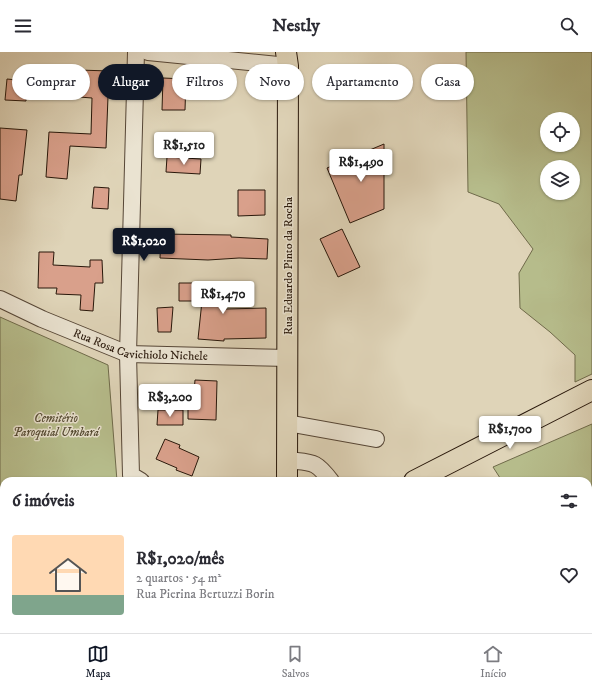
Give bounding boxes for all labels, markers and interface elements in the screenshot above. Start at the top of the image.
icon: menu [12,15,34,37]
text: Nestly [272,15,320,37]
icon: search [558,15,580,37]
chip: Comprar [12,64,90,100]
chip: Alugar [98,64,164,100]
chip: Filtros [172,64,237,100]
chip: Novo [245,64,304,100]
chip: Apartamento [312,64,413,100]
chip: Casa [421,64,474,100]
map controls [540,112,580,200]
button: locate [540,112,580,152]
pin: R$1,510 [147,132,221,166]
text: R$1,510 [163,137,205,153]
pin: R$1,490 [324,149,398,183]
text: R$1,490 [338,154,384,170]
button: layers [540,160,580,200]
street label: Rua Eduardo Pinto da Rocha [281,196,296,335]
pin: R$1,020 [107,228,181,262]
text: R$1,020 [122,233,166,249]
pin: R$1,470 [186,281,260,315]
text: R$1,470 [200,286,246,302]
street label: Rua Rosa Cavichiolo Nichele [71,325,208,364]
pin: R$3,200 [133,384,207,418]
text: R$3,200 [148,389,192,405]
park label: Cemitério Paroquial Umbará [13,411,101,440]
pin: R$1,700 [473,416,547,450]
text: R$1,700 [488,421,532,437]
text: 6 imóveis [12,490,74,512]
icon: filters [558,490,580,512]
text: R$1,020/mês [136,548,224,570]
icon: home [44,551,92,599]
icon: heart [558,564,580,586]
text: 2 quartos · 54 m² [136,570,221,586]
text: Rua Pierina Bertuzzi Borin [136,586,275,602]
tab: Mapa [86,643,111,681]
tab: Salvos [282,643,309,681]
tab: Início [480,643,506,681]

